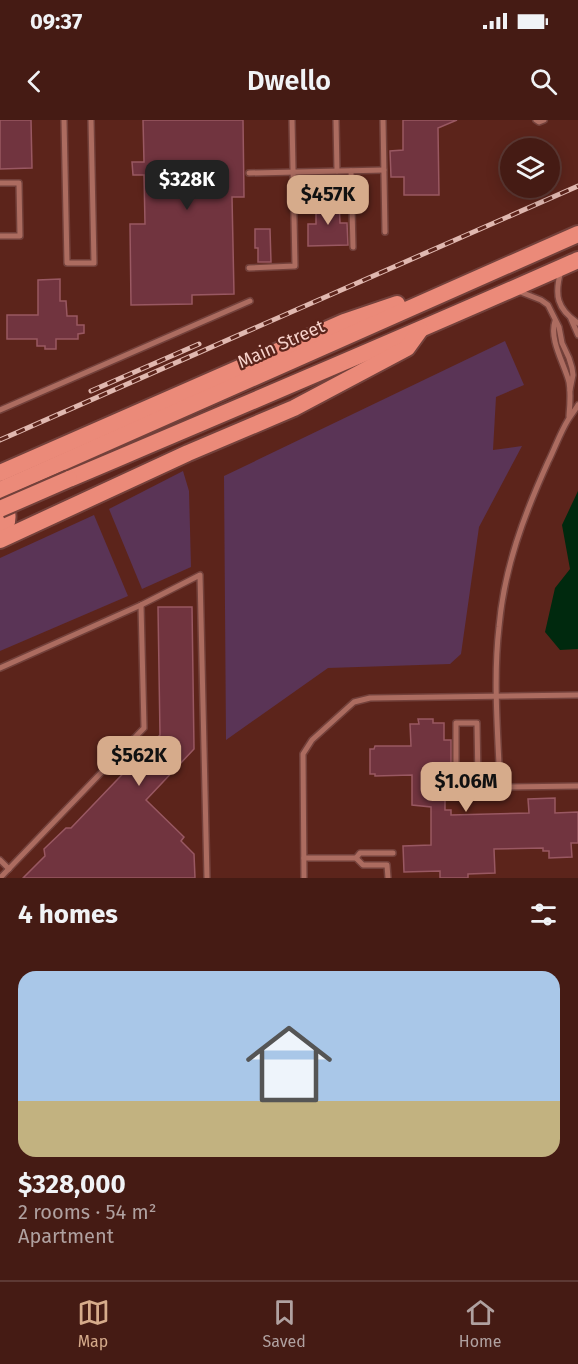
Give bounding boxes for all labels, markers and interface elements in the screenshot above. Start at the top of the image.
text: 09:37 [30,8,82,35]
icon: back [18,65,51,98]
text: Dwello [247,65,331,97]
icon: search [527,65,560,98]
map controls [500,138,560,198]
button: layers [500,138,560,198]
pin: $328K [145,160,229,211]
text: $328K [159,167,215,191]
pin: $457K [286,175,370,226]
text: $457K [301,182,355,206]
street label: Main Street [234,315,328,373]
pin: $562K [97,736,181,787]
text: $562K [111,743,167,767]
pin: $1.06M [417,762,515,813]
text: $1.06M [435,769,497,793]
icon: filters [527,898,560,931]
text: 4 homes [18,899,118,930]
icon: home [235,1010,343,1118]
text: $328,000 [18,1169,126,1200]
text: 2 rooms · 54 m² [18,1200,157,1224]
text: Apartment [18,1224,114,1248]
tab: Map [77,1296,110,1351]
tab: Saved [263,1296,306,1351]
tab: Home [459,1296,501,1351]

